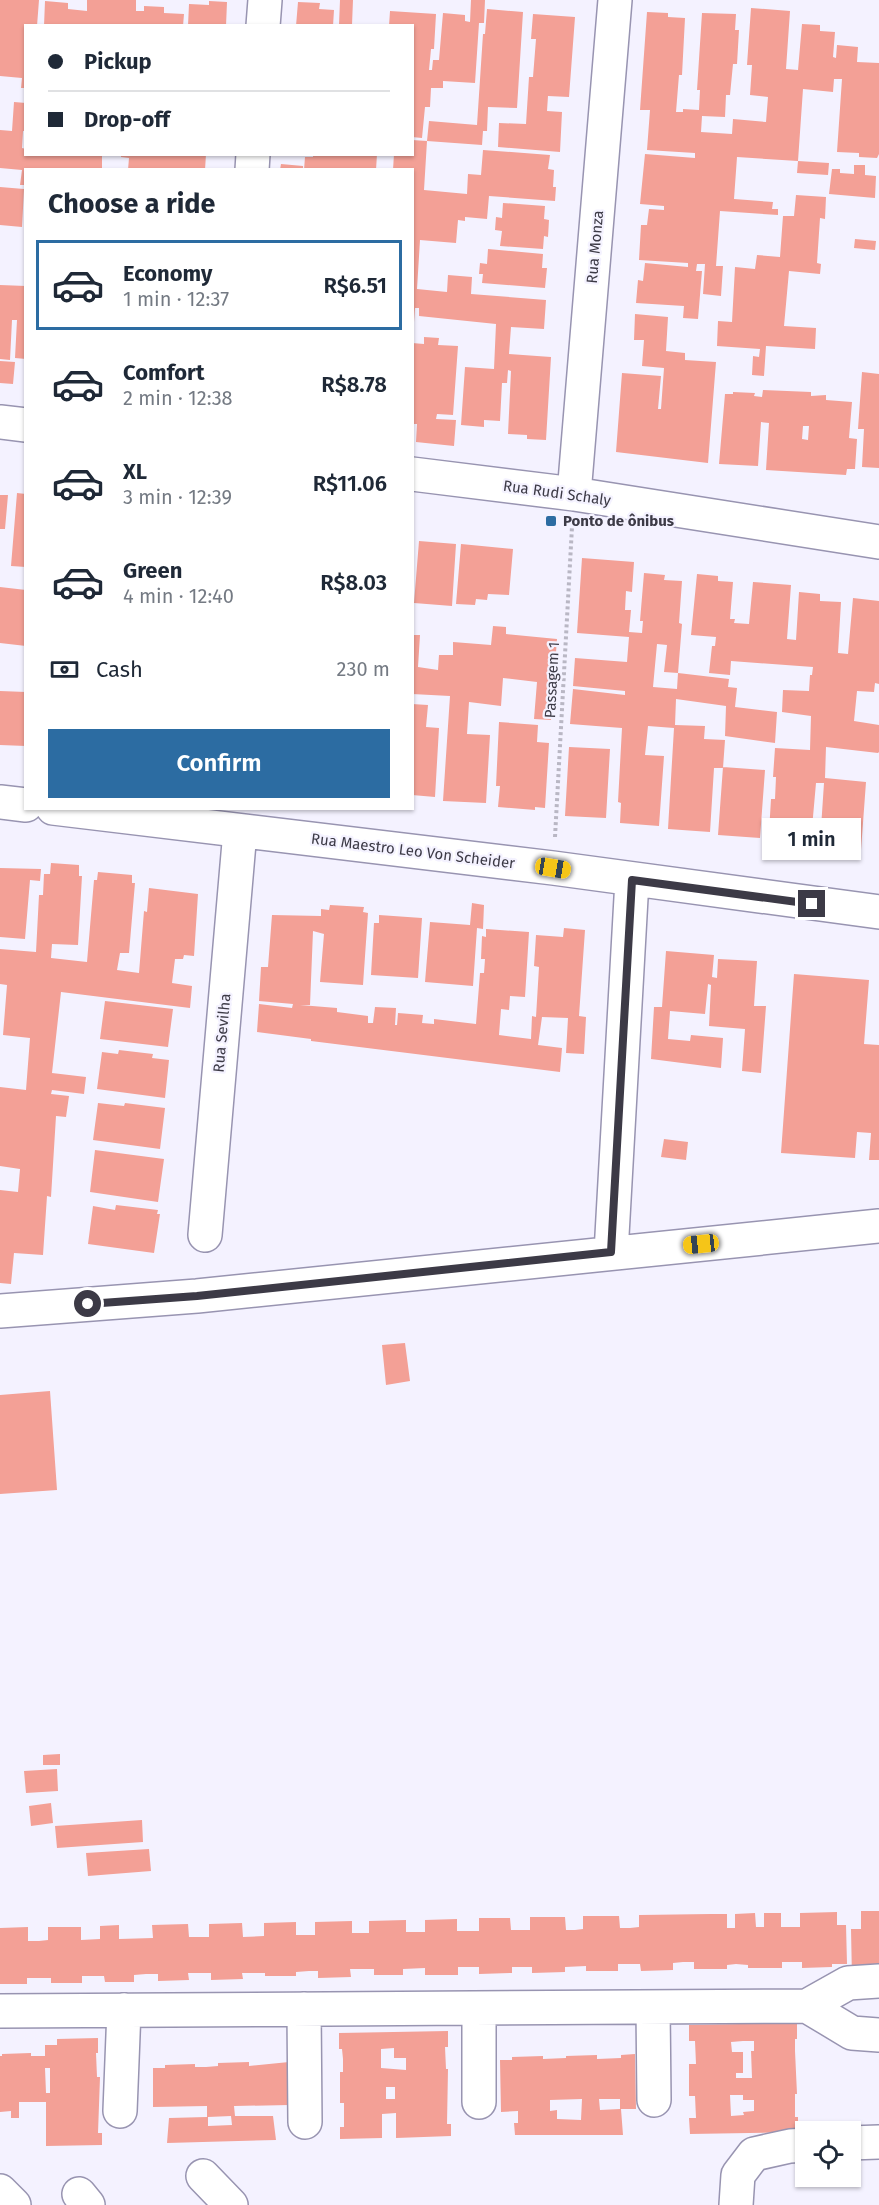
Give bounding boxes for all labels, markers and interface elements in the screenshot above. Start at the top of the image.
text: Pickup [84,48,152,75]
text: Drop-off [84,106,170,133]
text: Choose a ride [48,188,215,220]
street label: Rua Monza [583,210,607,284]
icon: car [51,258,105,312]
text: Economy [123,260,212,287]
text: R$6.51 [324,272,387,299]
text: 1 min · 12:37 [123,287,229,311]
icon: car [51,357,105,411]
text: Comfort [123,359,204,386]
text: R$8.78 [321,371,387,398]
text: 2 min · 12:38 [123,386,233,410]
icon: car [51,456,105,510]
text: XL [123,458,147,485]
text: R$11.06 [313,470,387,497]
street label: Rua Rudi Schaly [502,477,613,510]
text: 3 min · 12:39 [123,485,232,509]
place label: Ponto de ônibus [563,512,674,530]
marker: Ponto de ônibus [544,514,558,528]
icon: car [51,555,105,609]
text: Green [123,557,182,584]
text: R$8.03 [320,569,387,596]
text: 4 min · 12:40 [123,584,234,608]
street label: Passagem 1 [541,641,563,719]
icon: cash [48,653,81,686]
text: Cash [96,656,143,683]
text: 230 m [337,657,390,681]
button: Confirm [48,729,390,798]
callout: 1 min [762,817,862,859]
text: 1 min [787,827,836,851]
street label: Rua Maestro Leo Von Scheider [310,830,516,872]
car [534,856,572,880]
route end [798,890,825,917]
street label: Rua Sevilha [210,993,234,1073]
car [682,1233,720,1255]
route start [74,1290,101,1317]
map controls [795,2121,861,2187]
button: locate [795,2121,861,2187]

